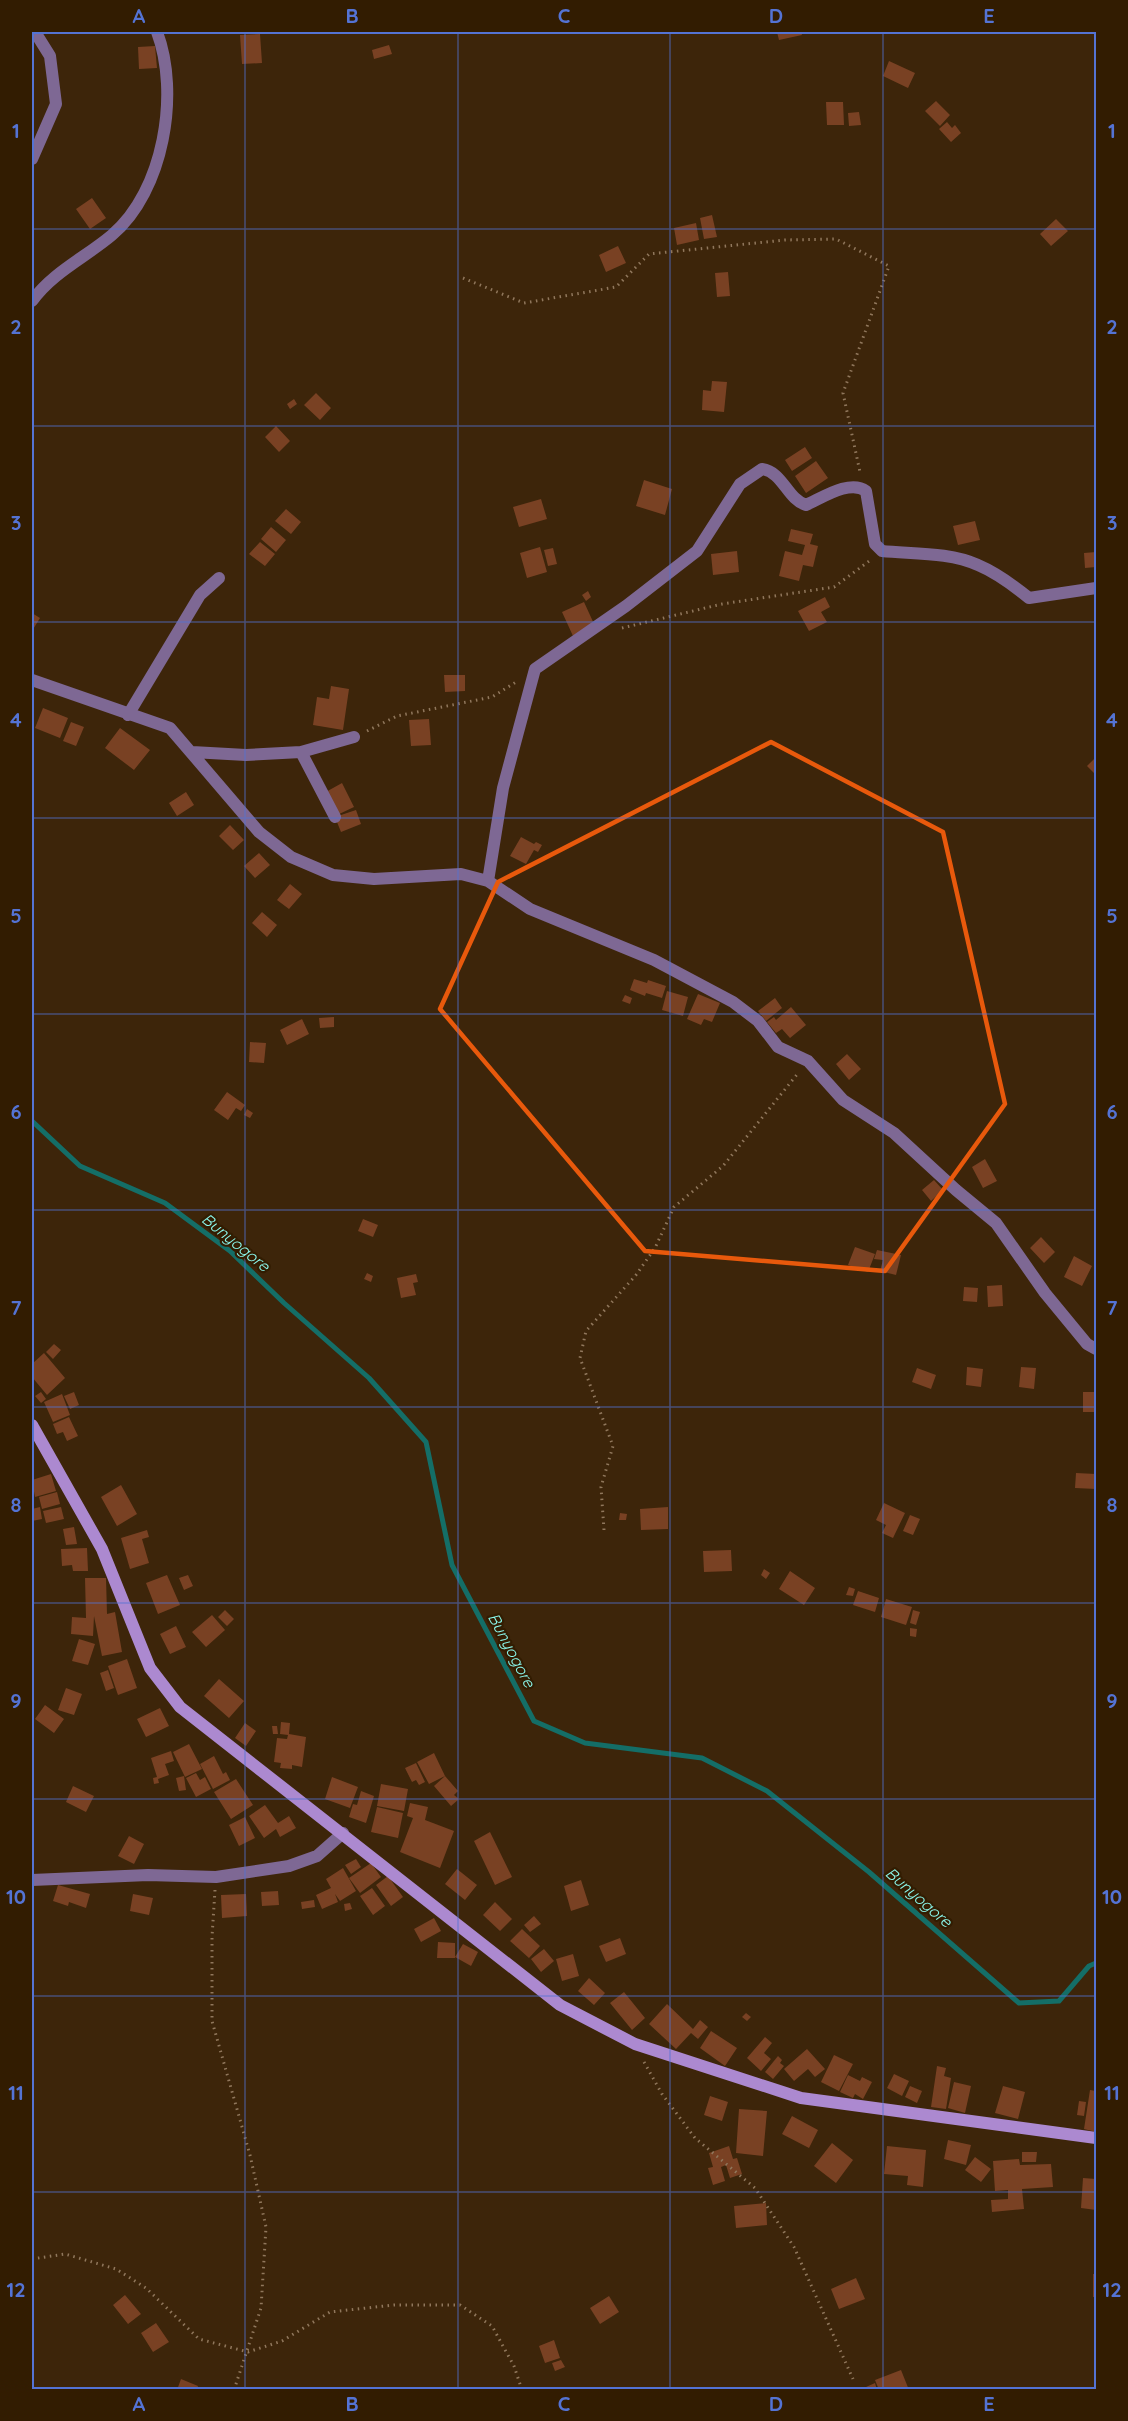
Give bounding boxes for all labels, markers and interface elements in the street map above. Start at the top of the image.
text: A [133,3,146,28]
text: B [345,3,359,28]
text: C [558,3,571,28]
text: D [769,3,783,28]
text: E [983,3,995,28]
text: 1 [12,118,20,143]
text: 1 [1108,118,1116,143]
text: 2 [10,314,22,339]
text: 2 [1106,314,1118,339]
text: 3 [11,510,21,535]
text: 3 [1107,510,1117,535]
text: 4 [10,707,22,732]
text: 4 [1106,707,1118,732]
text: 5 [10,903,22,928]
text: 5 [1106,903,1118,928]
text: 6 [10,1099,22,1124]
text: 6 [1106,1099,1118,1124]
water label: Bunyogore [198,1209,275,1276]
text: 7 [11,1295,22,1320]
text: 7 [1107,1295,1118,1320]
text: 8 [11,1492,22,1517]
text: 8 [1107,1492,1118,1517]
water label: Bunyogore [484,1609,540,1692]
text: 9 [10,1688,22,1713]
text: 9 [1106,1688,1118,1713]
water label: Bunyogore [882,1863,957,1932]
text: 10 [6,1884,26,1909]
text: 10 [1102,1884,1122,1909]
text: 11 [8,2080,24,2105]
text: 11 [1104,2080,1120,2105]
text: 12 [6,2277,26,2302]
text: 12 [1102,2277,1122,2302]
text: A [133,2391,146,2416]
text: B [345,2391,359,2416]
text: C [558,2391,571,2416]
text: D [769,2391,783,2416]
text: E [983,2391,995,2416]

